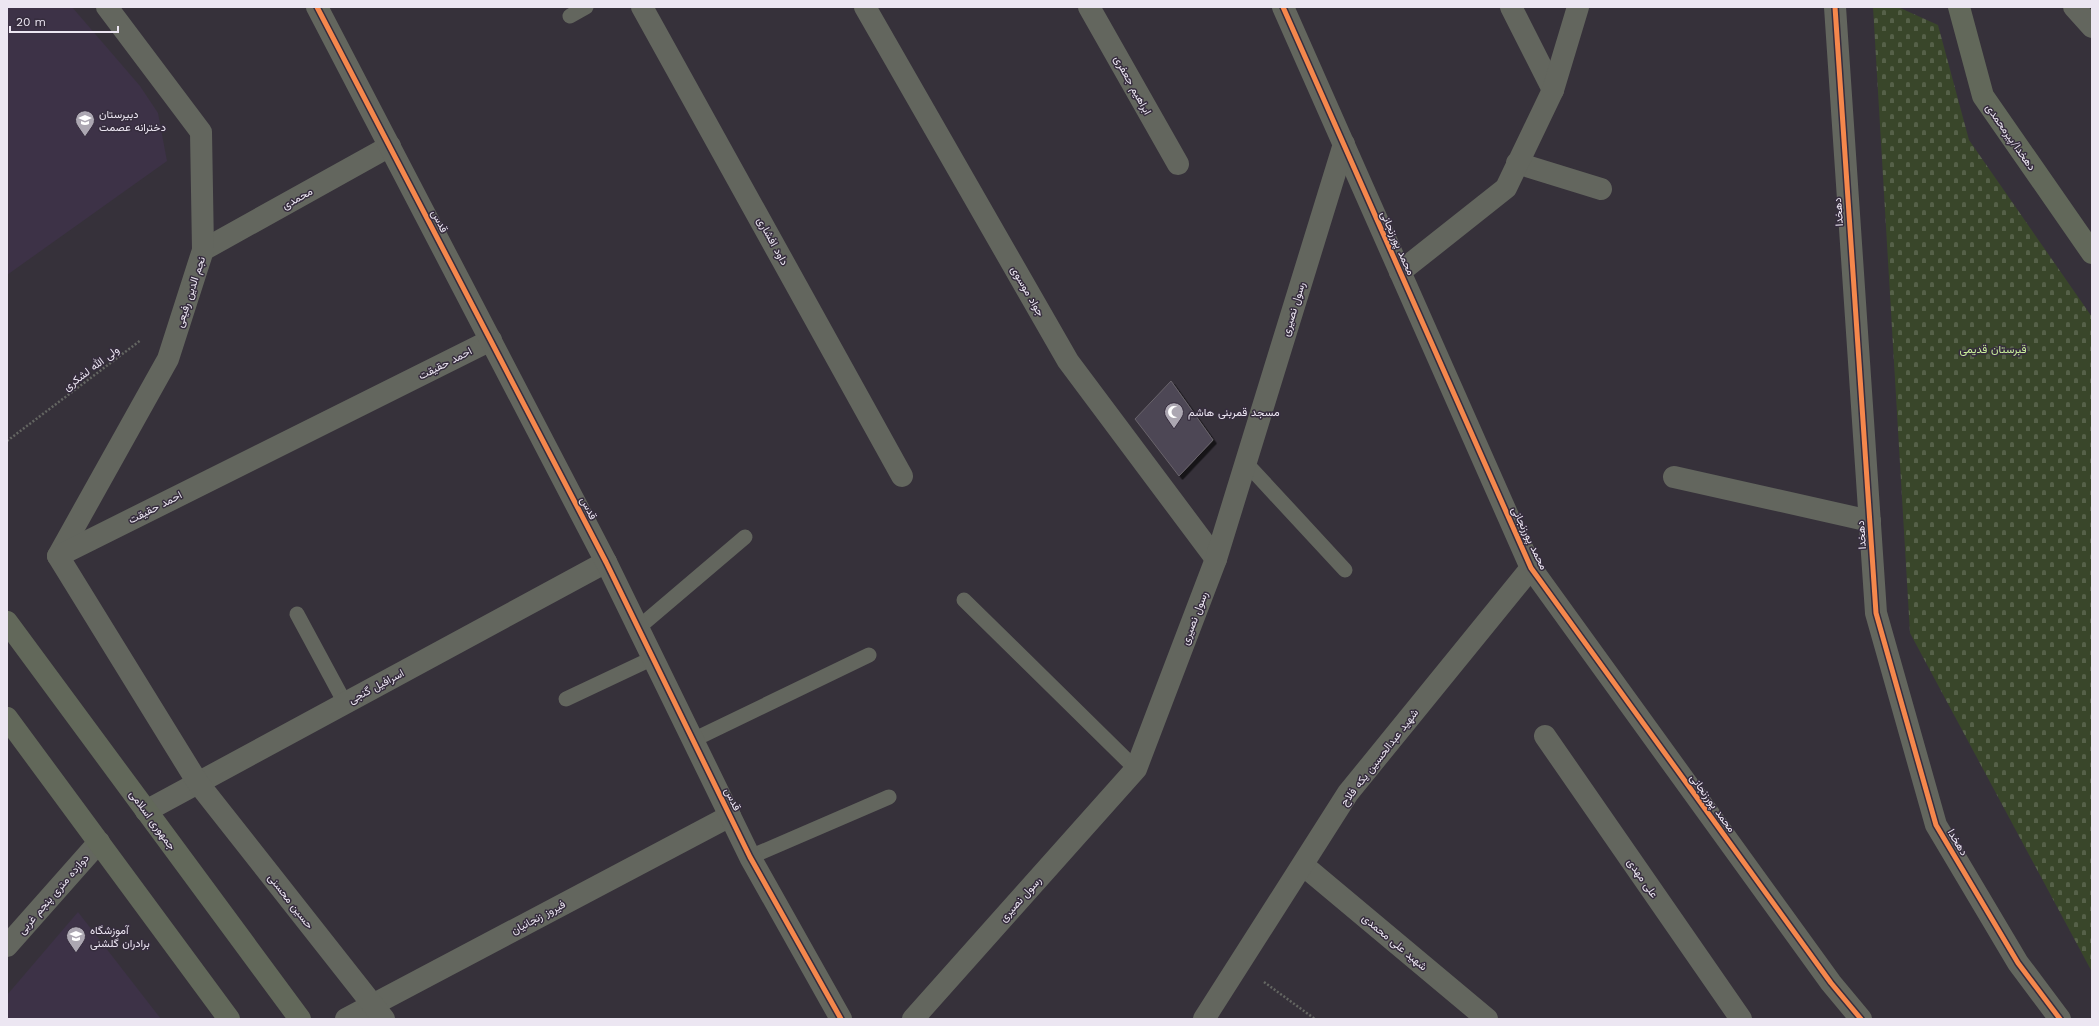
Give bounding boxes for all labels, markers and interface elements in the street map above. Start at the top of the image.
scale bar [10,8,118,34]
text: 20 m [16,15,46,29]
street label: ابراهیم جعفری [1110,54,1154,117]
street label: دهخدا/پیرمحمدی [1982,101,2038,174]
place label: دبیرستان دخترانه عصمت [99,108,166,134]
school or university icon: دبیرستان دخترانه عصمت [74,109,96,137]
street label: محمدی [280,185,315,212]
street label: دهخدا [1831,197,1846,227]
street label: قدس [428,208,451,235]
street label: محمد پورزنجانی [1377,209,1417,278]
street label: داود افشاری [754,215,791,268]
street label: نجم الدین رفیعی [173,255,209,330]
street label: جواد موسوی [1008,264,1047,319]
street label: رسول نصیری [1279,280,1308,338]
street label: ولی الله لشکری [61,343,122,394]
park label: قبرستان قدیمى [1959,343,2027,356]
street label: احمد حقیقت [416,344,474,382]
mosque icon: مسجد قمربنی هاشم [1163,401,1185,429]
place label: مسجد قمربنی هاشم [1188,406,1280,420]
street label: احمد حقیقت [126,488,184,526]
street label: قدس [577,495,600,522]
street label: محمد پورزنجانی [1508,505,1550,572]
street label: دهخدا [1854,520,1869,550]
street label: رسول نصیری [1178,589,1211,647]
street label: اسرافیل گنجی [346,666,406,707]
street label: شهید عبدالحسین یکه فلاح [1338,706,1422,809]
street label: محمد پورزنجانی [1686,772,1738,836]
street label: قدس [721,786,744,813]
street label: جمهوری اسلامی [127,788,179,853]
street label: دهخدا [1945,827,1971,858]
street label: دوازده متری پنجم غربی [15,852,92,938]
street label: علی مهدی [1624,856,1661,901]
street label: حسین محسنی [265,871,316,931]
street label: رسول نصیری [997,874,1044,925]
street label: فیروز زنجانیان [509,898,568,937]
street label: شهید علی محمدی [1359,911,1430,974]
place label: آموزشگاه برادران گلشنی [90,924,150,950]
school or university icon: آموزشگاه برادران گلشنی [65,925,87,953]

